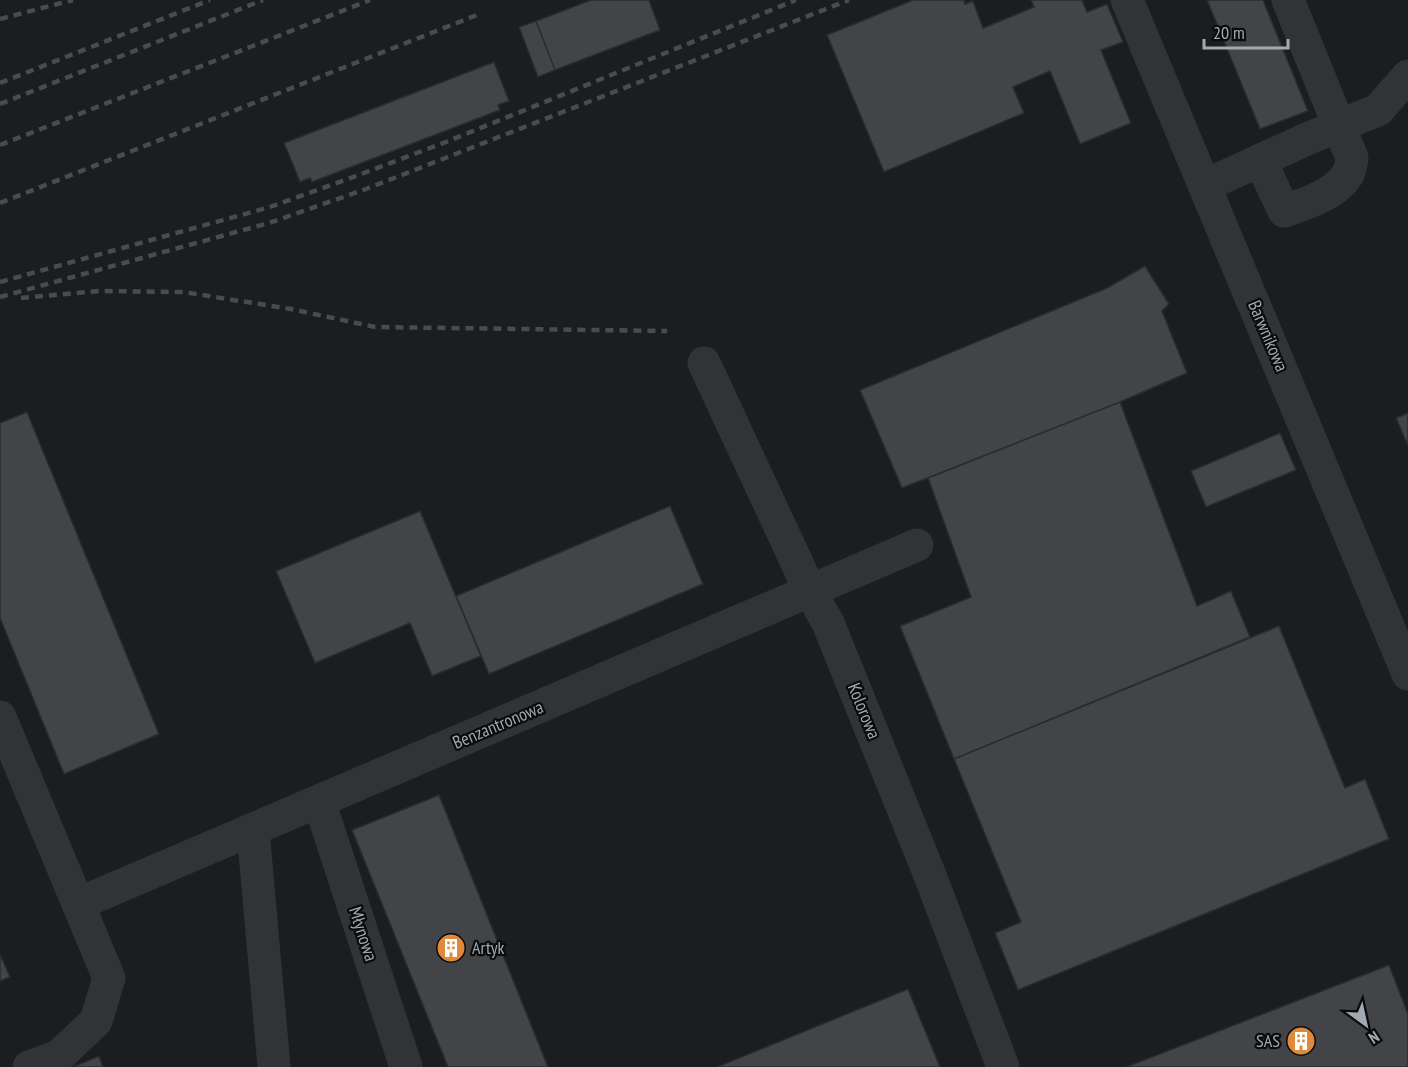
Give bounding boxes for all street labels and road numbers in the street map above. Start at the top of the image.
street label: Barwnikowa [1243,297,1294,375]
street label: Kolorowa [843,679,886,742]
street label: Benzantronowa [449,695,547,754]
street label: Młynowa [344,904,383,964]

